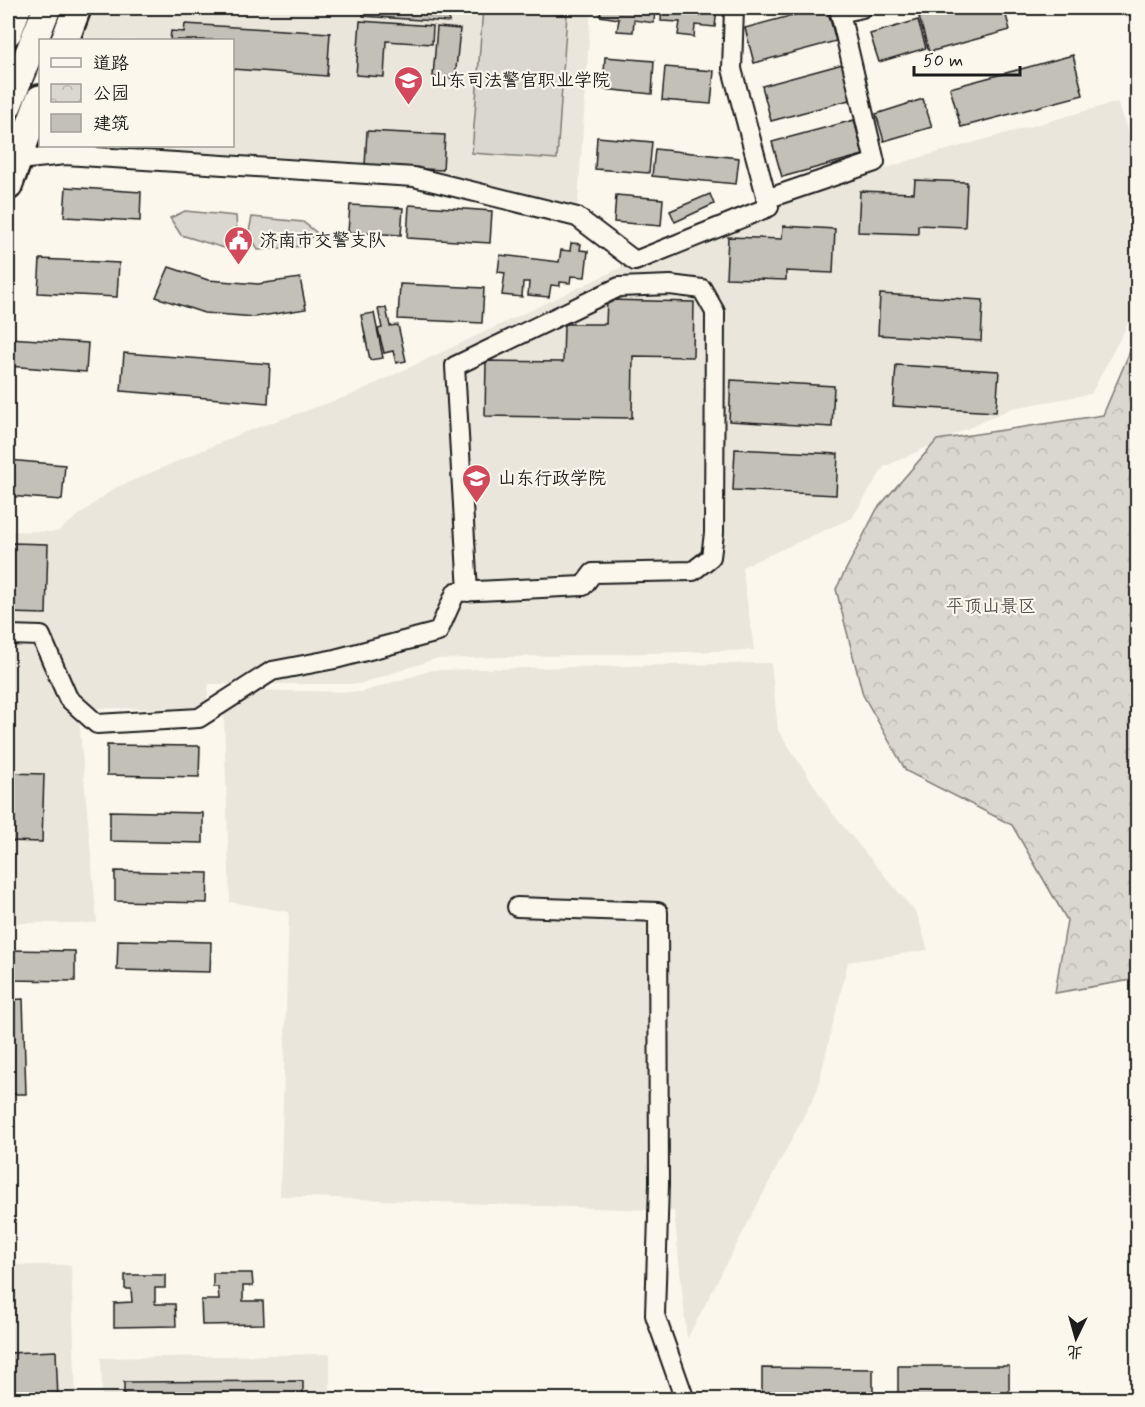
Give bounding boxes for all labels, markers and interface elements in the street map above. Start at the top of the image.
legend [39,39,234,147]
scale bar [914,39,1020,77]
text: 50 m [923,49,963,73]
text: 道路 [93,52,129,76]
school or university icon: 山东司法警官职业学院 [393,64,425,106]
place label: 山东司法警官职业学院 [430,69,610,93]
text: 公园 [93,82,129,106]
text: 建筑 [93,112,129,136]
public building icon: 济南市交警支队 [223,224,255,266]
place label: 济南市交警支队 [260,229,386,253]
school or university icon: 山东行政学院 [461,462,493,504]
place label: 山东行政学院 [498,467,606,491]
park label: 平顶山景区 [946,595,1036,619]
north arrow [1046,1308,1106,1368]
text: 北 [1066,1340,1084,1363]

